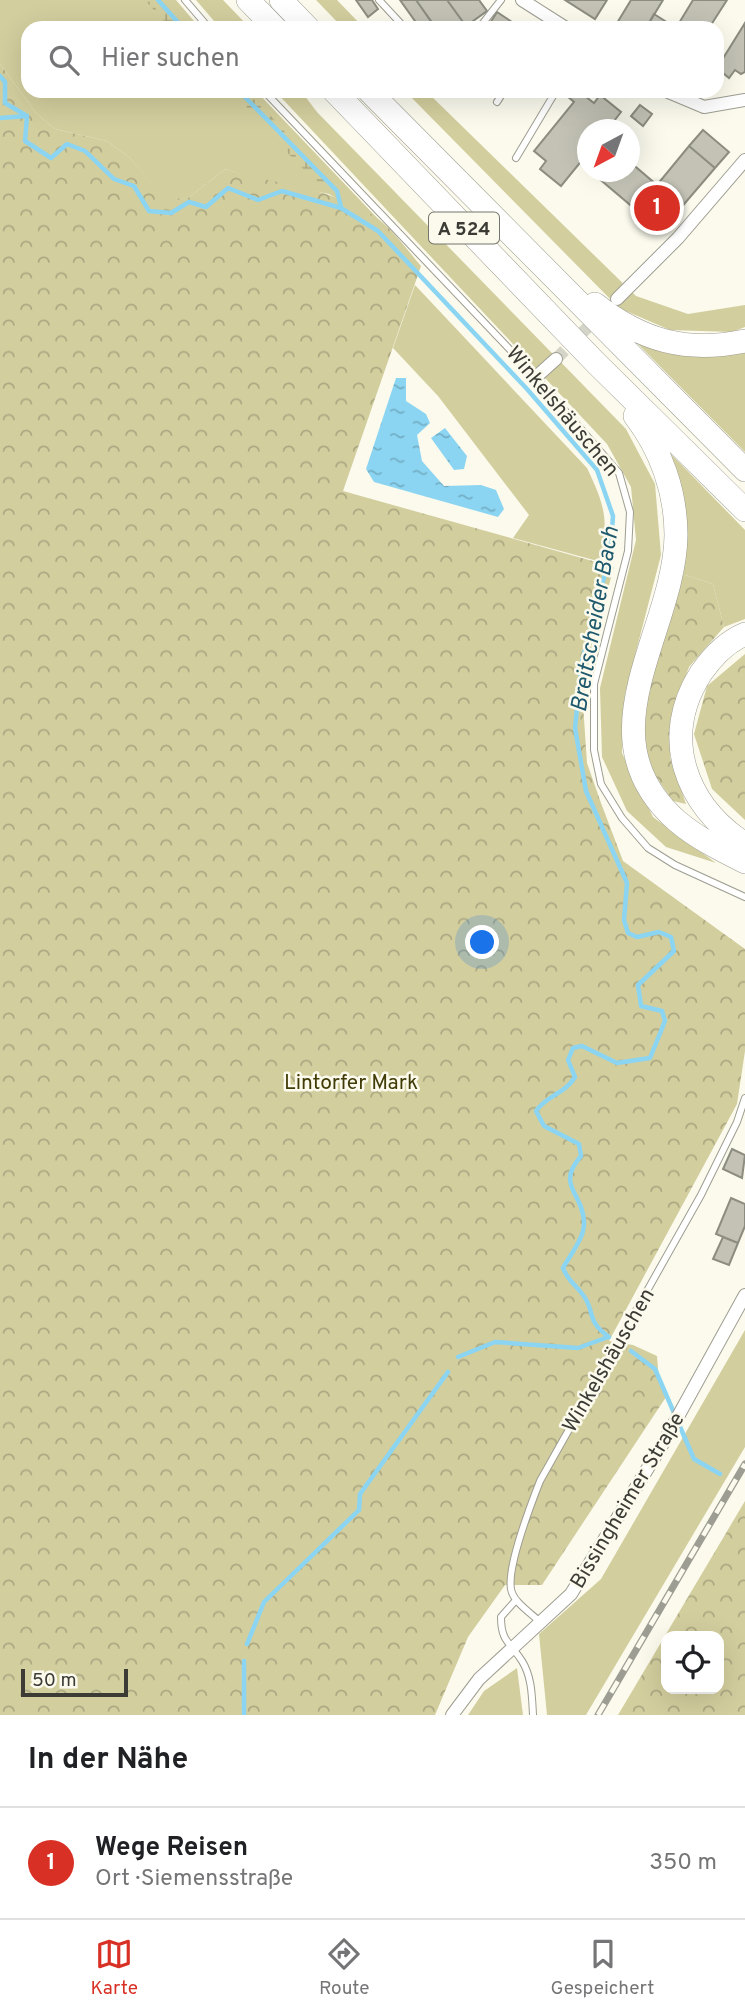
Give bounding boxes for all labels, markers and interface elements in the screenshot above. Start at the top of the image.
search box [21,21,724,98]
icon: search [45,41,83,79]
text: Hier suchen [101,43,240,76]
north arrow [577,119,640,182]
pin: 1 [634,182,680,234]
road number: A 524 [429,212,499,244]
street label: Winkelshäuschen [499,341,624,483]
water label: Breitscheider Bach [566,524,627,714]
your location [465,925,499,959]
park label: Lintorfer Mark [284,1070,418,1097]
street label: Winkelshäuschen [557,1284,662,1438]
street label: Bissingheimer Straße [565,1408,692,1594]
map controls [661,1631,724,1694]
button: locate [661,1631,724,1694]
scale bar [21,1666,128,1698]
text: 50 m [32,1669,77,1693]
text: In der Nähe [28,1742,188,1779]
text: Wege Reisen [95,1832,248,1865]
text: 1 [46,1849,56,1878]
text: 350 m [649,1849,717,1878]
text: Ort · Siemensstraße [95,1865,293,1894]
tab: Karte [91,1935,138,2001]
tab: Route [319,1935,370,2001]
tab: Gespeichert [551,1935,654,2001]

